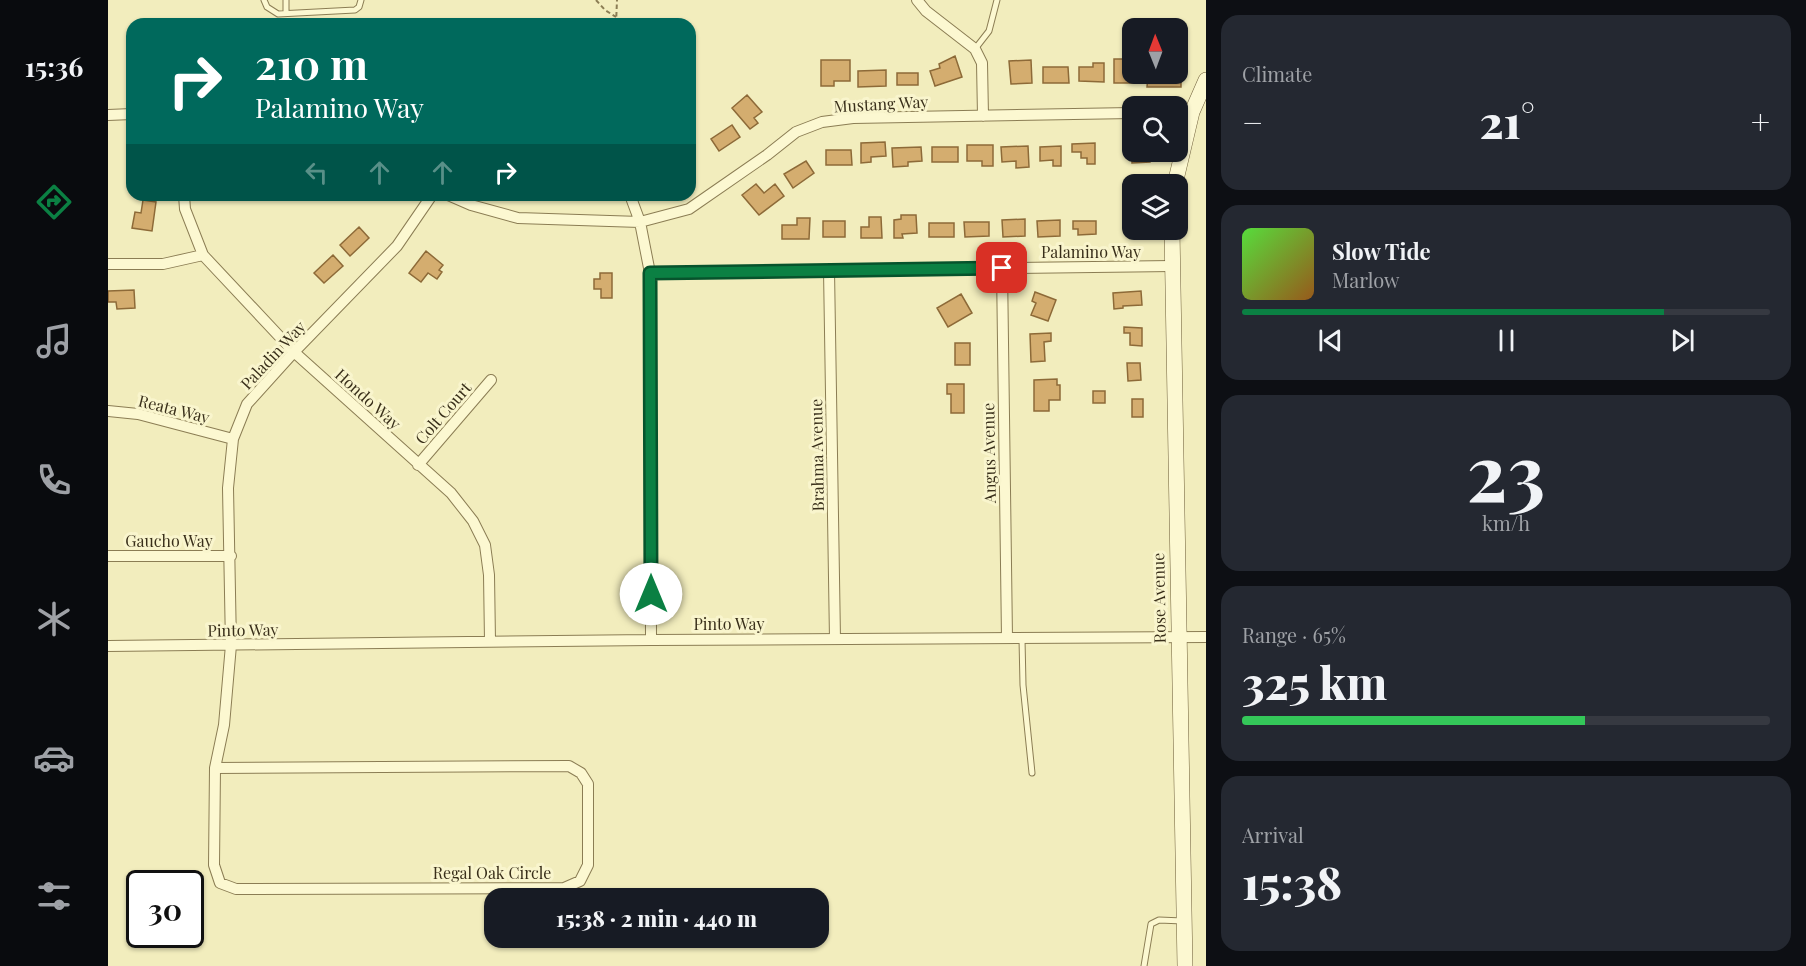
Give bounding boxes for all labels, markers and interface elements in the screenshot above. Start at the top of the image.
north arrow [1122,18,1188,84]
map controls [1122,18,1188,240]
text: 210 m [255,35,368,91]
icon: right [156,42,234,120]
text: 15:36 [25,48,83,84]
text: Climate [1242,60,1312,87]
text: Palamino Way [255,89,424,125]
text: 21° [1479,90,1535,150]
street label: Mustang Way [833,91,929,116]
button: search [1122,96,1188,162]
text: − [1242,99,1263,143]
text: + [1751,99,1770,143]
icon: left [300,156,333,189]
icon: ahead [363,156,396,189]
icon: ahead [426,156,459,189]
icon: right [489,156,522,189]
button: layers [1122,174,1188,240]
icon: directions [33,181,75,223]
text: Slow Tide [1332,236,1431,266]
street label: Palamino Way [1041,241,1141,262]
pin [976,242,1027,293]
icon: arrive [985,251,1018,284]
text: Marlow [1332,266,1400,293]
street label: Paladin Way [236,316,310,393]
icon: music [33,320,75,362]
icon: previous [1314,324,1347,357]
icon: pause [1490,324,1523,357]
icon: next [1666,324,1699,357]
street label: Hondo Way [331,364,406,434]
street label: Colt Court [410,377,476,448]
street label: Reata Way [136,390,212,428]
street label: Brahma Avenue [805,399,828,511]
street label: Angus Avenue [977,403,1000,504]
text: 23 [1467,418,1545,522]
icon: phone [33,459,75,501]
text: km/h [1482,509,1530,536]
street label: Gaucho Way [125,530,213,551]
street label: Rose Avenue [1147,553,1170,643]
position arrow [619,562,683,626]
icon: climate [33,598,75,640]
street label: Pinto Way [693,613,765,634]
street label: Pinto Way [207,618,279,641]
text: Range · 65% [1242,621,1346,648]
text: 325 km [1242,651,1387,711]
icon: car [33,737,75,779]
text: Arrival [1242,821,1304,848]
text: 15:38 [1242,851,1342,911]
street label: Regal Oak Circle [433,862,551,883]
speed limit sign: 30 [126,870,204,948]
icon: filters [33,875,75,917]
text: 15:38 · 2 min · 440 m [556,903,757,933]

